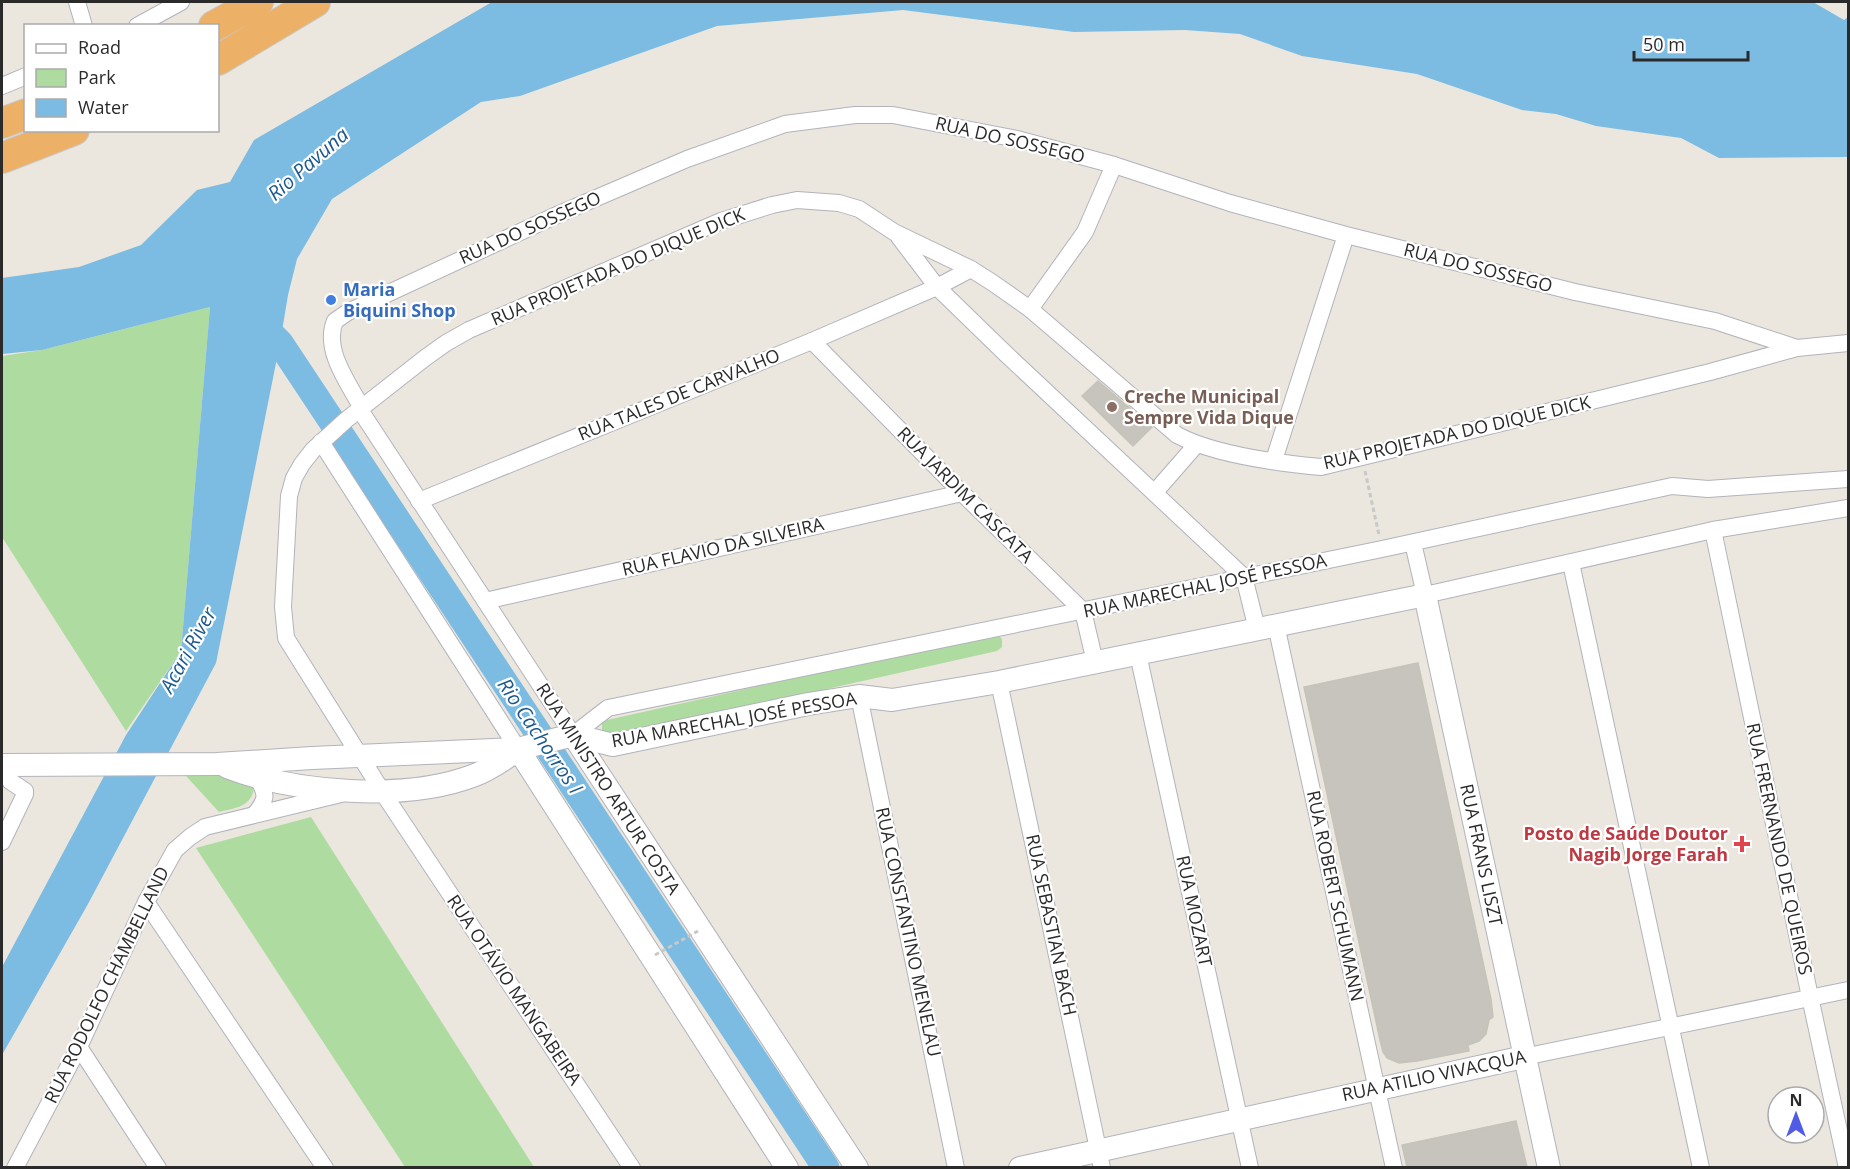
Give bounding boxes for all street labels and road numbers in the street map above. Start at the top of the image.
street label: RUA DO SOSSEGO [933,110,1087,168]
street label: RUA DO SOSSEGO [455,185,604,269]
street label: RUA PROJETADA DO DIQUE DICK [487,201,749,331]
street label: RUA DO SOSSEGO [1401,237,1555,297]
street label: RUA TALES DE CARVALHO [574,343,783,446]
street label: RUA PROJETADA DO DIQUE DICK [1321,389,1594,474]
street label: RUA JARDIM CASCATA [892,421,1039,568]
street label: RUA FLAVIO DA SILVEIRA [619,511,827,581]
street label: RUA MARECHAL JOSÉ PESSOA [1081,547,1329,623]
street label: RUA MINISTRO ARTUR COSTA [531,678,687,899]
street label: RUA MARECHAL JOSÉ PESSOA [609,686,859,752]
street label: RUA FRERNANDO DE QUEIROS [1742,721,1818,977]
street label: RUA FRANS LISZT [1455,782,1509,928]
street label: RUA ROBERT SCHUMANN [1302,788,1370,1003]
street label: RUA CONSTANTINO MENELAU [871,805,947,1059]
street label: RUA SEBASTIAN BACH [1021,832,1083,1018]
street label: RUA MOZART [1171,853,1218,969]
street label: RUA RODOLFO CHAMBELLAND [38,862,174,1107]
street label: RUA OTÁVIO MANGABEIRA [442,890,588,1090]
street label: RUA ATILIO VIVACQUA [1340,1044,1529,1106]

